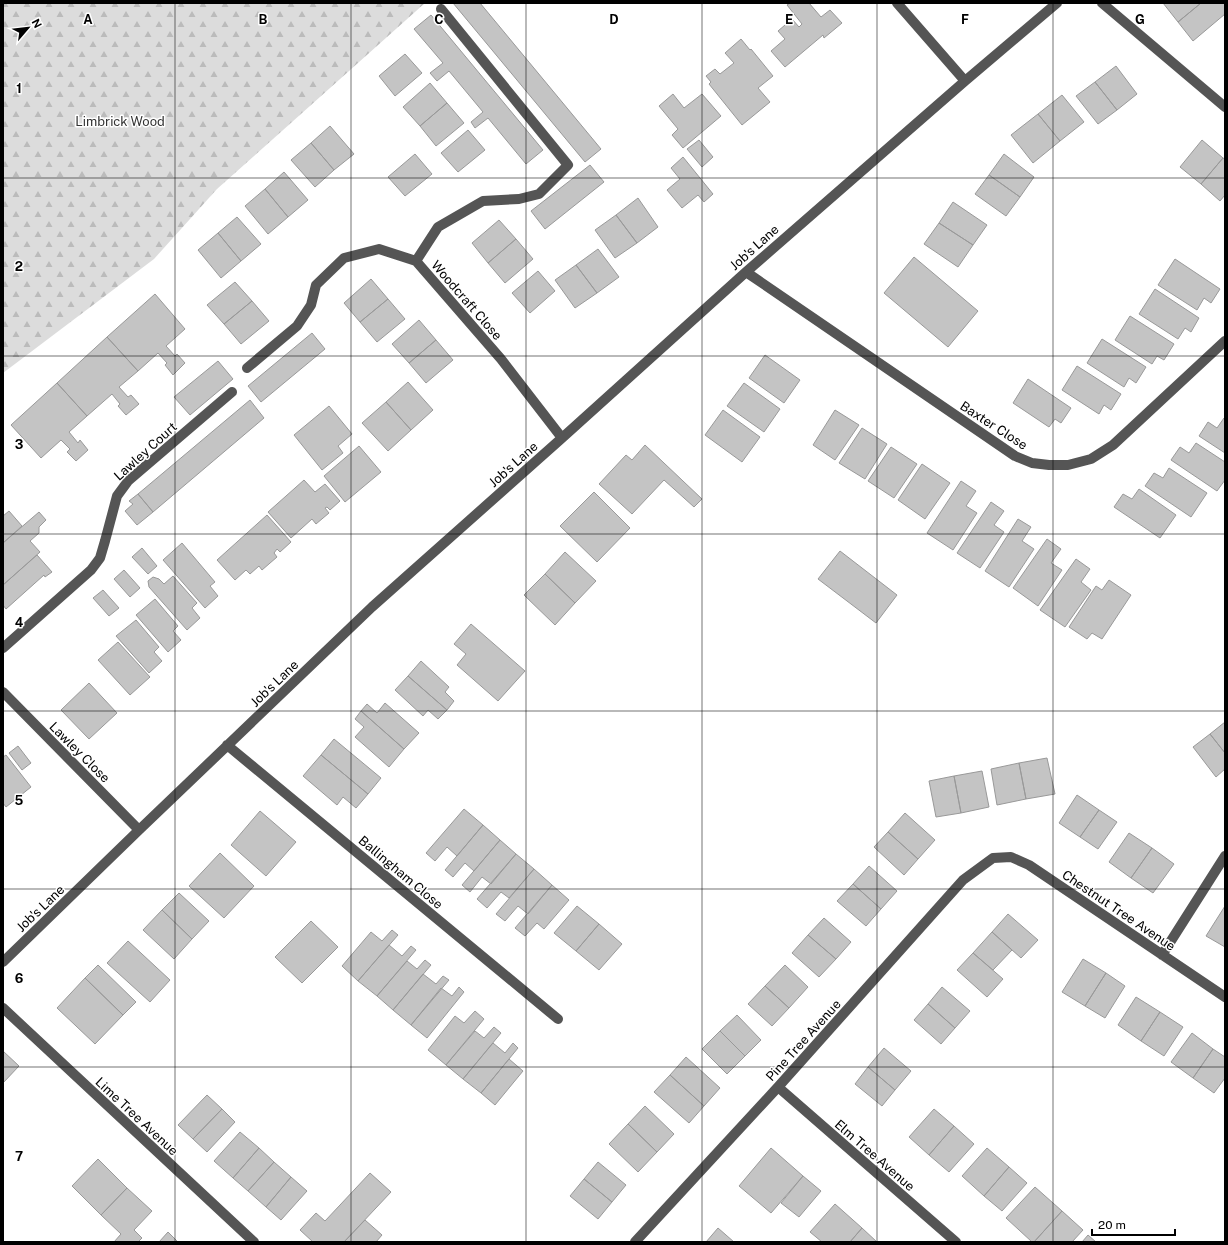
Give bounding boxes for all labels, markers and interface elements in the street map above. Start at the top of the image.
north arrow [8,8,48,48]
text: A [83,12,93,27]
text: B [259,12,268,27]
text: C [434,12,444,27]
text: D [609,12,619,27]
text: E [785,12,793,27]
text: F [961,12,969,27]
text: G [1135,12,1145,27]
text: N [30,17,44,30]
text: 1 [16,81,22,96]
park label: Limbrick Wood [75,114,165,129]
street label: Job's Lane [727,222,782,273]
street label: Woodcraft Close [428,258,505,343]
text: 2 [15,259,23,274]
street label: Baxter Close [957,398,1030,453]
street label: Lawley Court [111,419,180,483]
text: 3 [15,437,24,452]
street label: Job's Lane [486,439,541,490]
text: 4 [15,615,24,630]
street label: Job's Lane [247,657,301,710]
street label: Lawley Close [46,719,113,786]
text: 5 [15,793,24,808]
street label: Ballingham Close [356,833,446,912]
street label: Chestnut Tree Avenue [1059,867,1178,954]
street label: Job's Lane [13,882,67,935]
text: 6 [15,971,24,986]
street label: Pine Tree Avenue [763,997,844,1084]
street label: Lime Tree Avenue [92,1074,181,1158]
street label: Elm Tree Avenue [832,1117,918,1194]
text: 7 [15,1149,23,1164]
scale bar [1092,1211,1175,1237]
text: 20 m [1098,1218,1126,1232]

